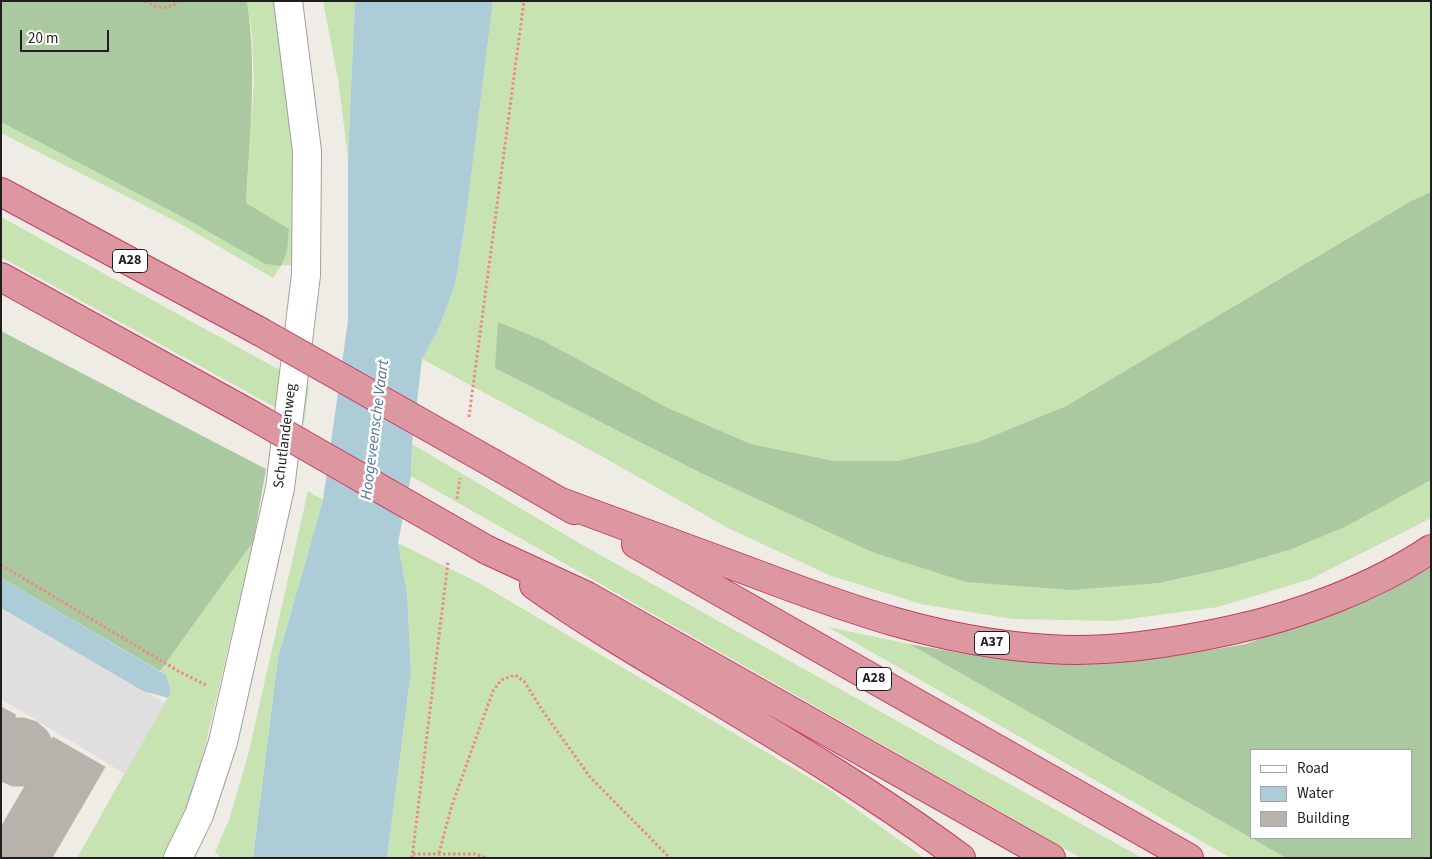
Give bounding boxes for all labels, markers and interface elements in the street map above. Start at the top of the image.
scale bar [22,20,111,52]
text: 20 m [28,28,58,49]
road number: A28 [112,250,148,272]
water label: Hoogeveensche Vaart [358,359,394,501]
street label: Schutlandenweg [271,383,301,489]
road number: A37 [974,632,1010,654]
road number: A28 [856,668,892,691]
legend [1250,749,1412,839]
text: Road [1297,758,1329,779]
text: Water [1297,783,1333,804]
text: Building [1297,808,1349,829]

